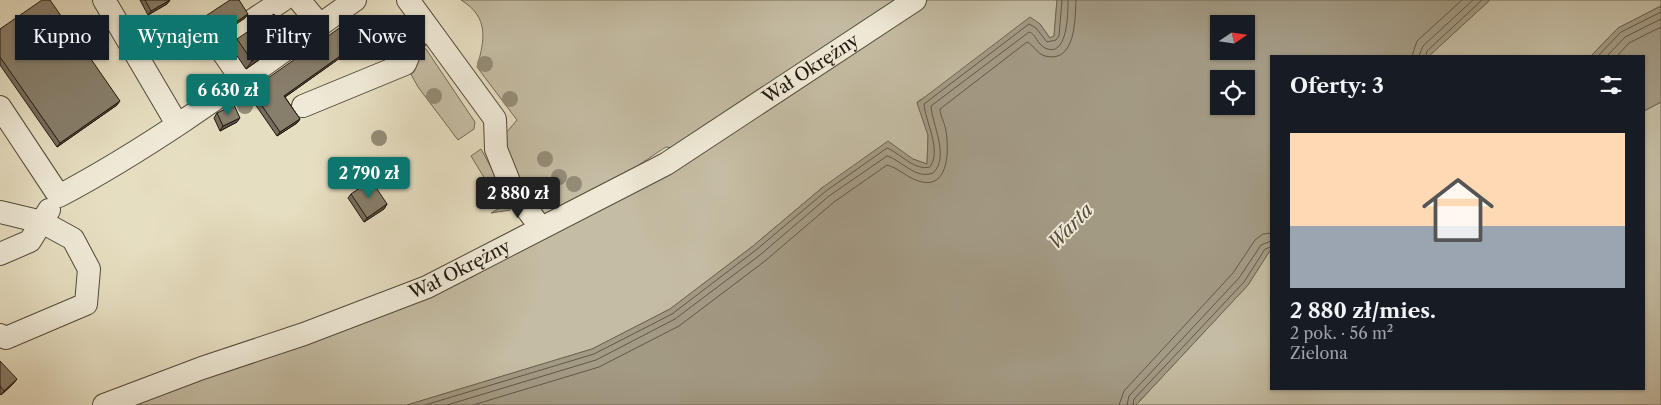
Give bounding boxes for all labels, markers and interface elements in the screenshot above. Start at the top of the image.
chip: Kupno [15,15,109,60]
chip: Wynajem [119,15,237,60]
chip: Filtry [247,15,329,60]
chip: Nowe [339,15,425,60]
north arrow [1210,15,1255,60]
map controls [1210,15,1255,115]
street label: Wał Okrężny [758,29,864,109]
button: locate [1210,70,1255,115]
icon: filters [1597,71,1625,99]
text: Oferty: 3 [1290,73,1384,98]
pin: 6 630 zł [176,74,280,116]
text: 6 630 zł [197,80,259,100]
pin: 2 790 zł [317,156,421,199]
text: 2 790 zł [339,163,399,183]
icon: home [1413,165,1503,255]
pin: 2 880 zł [466,176,570,219]
text: 2 880 zł [487,183,549,203]
water label: Warta [1043,198,1098,254]
street label: Wał Okrężny [405,234,515,304]
text: 2 880 zł/mies. [1290,298,1436,323]
text: 2 pok. · 56 m² [1290,323,1393,343]
text: Zielona [1290,343,1348,363]

